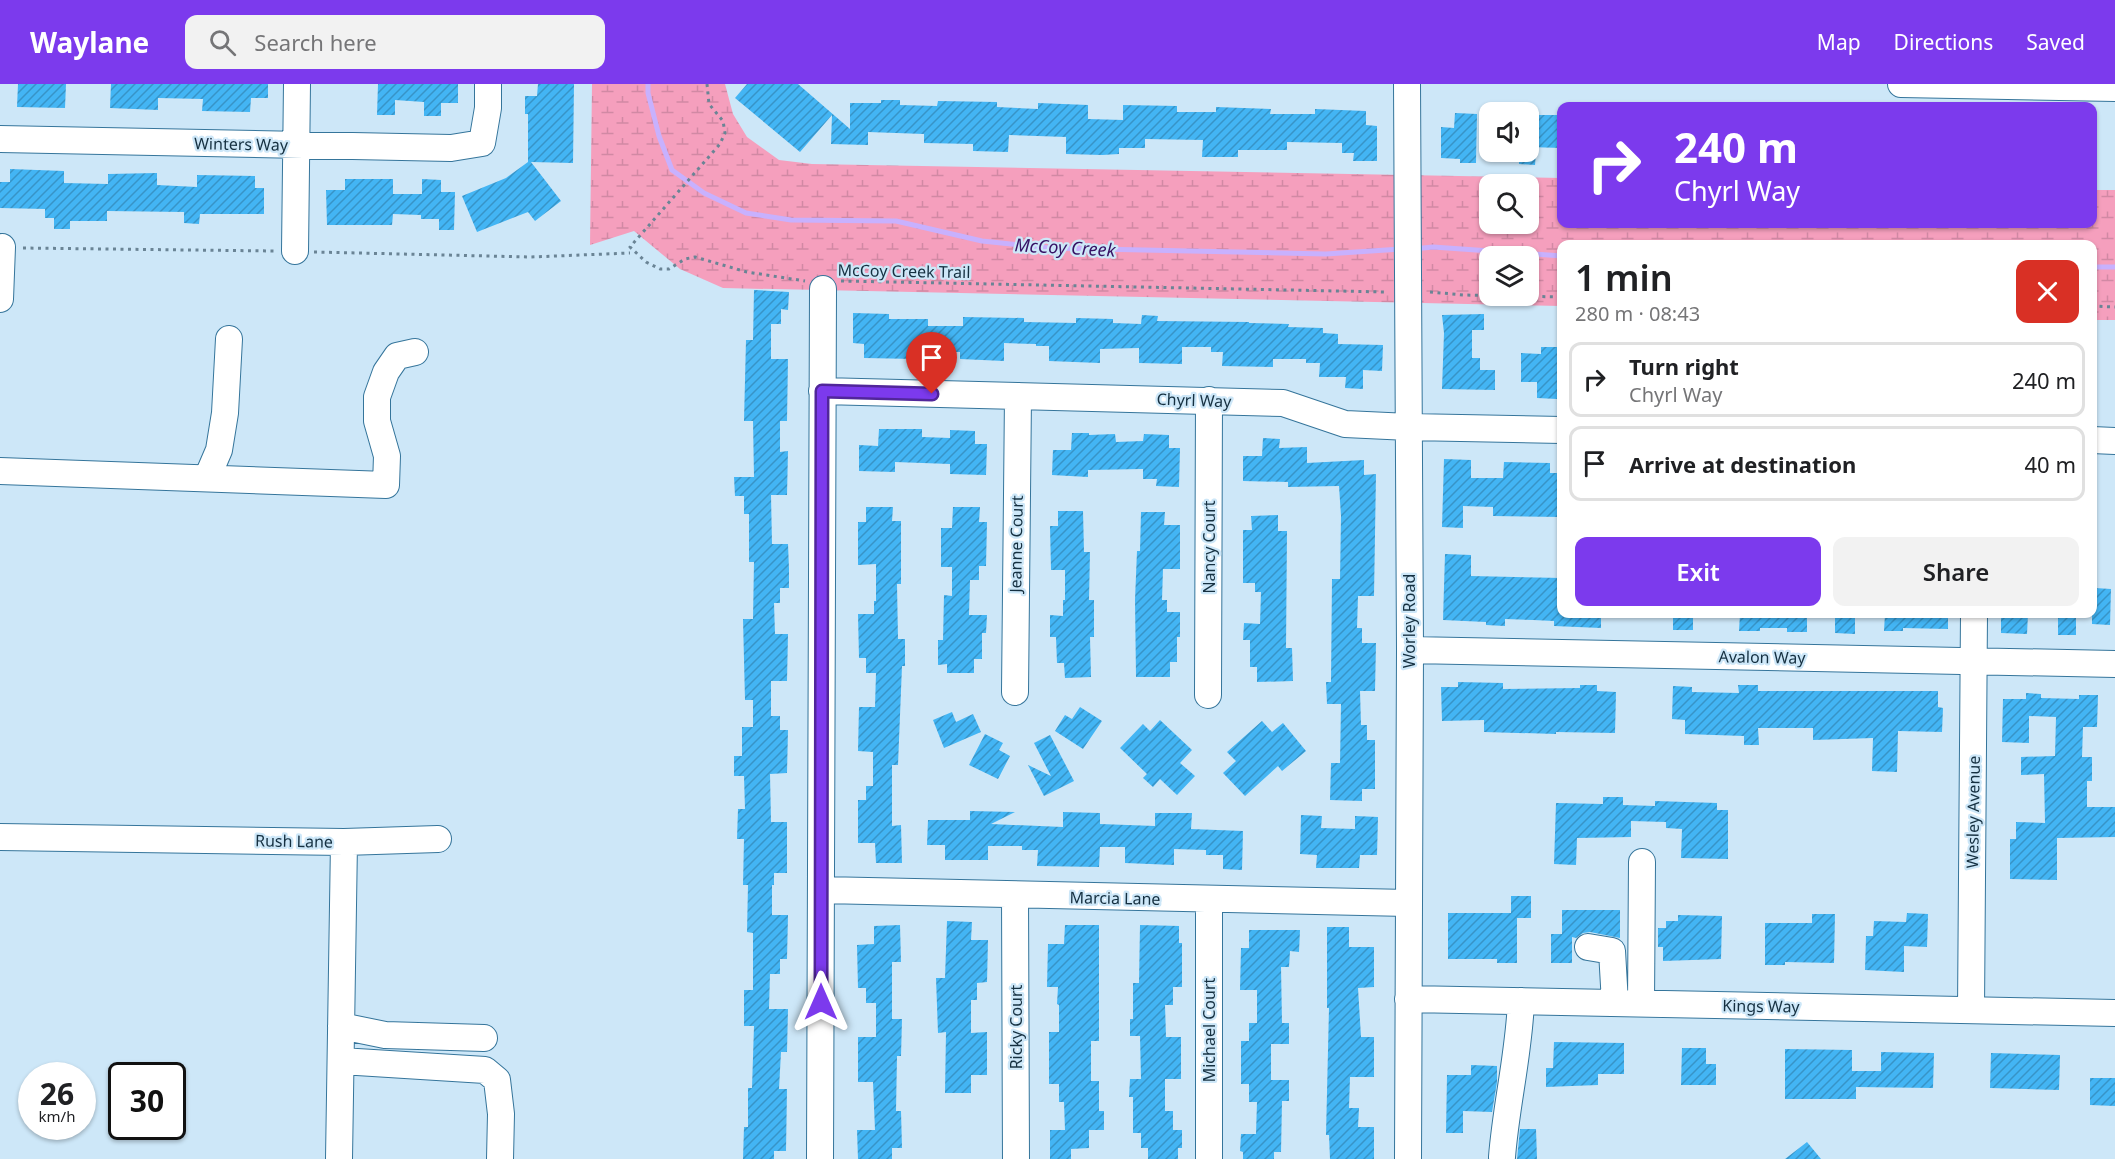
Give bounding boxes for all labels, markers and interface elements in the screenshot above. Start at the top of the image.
search box [185,15,605,69]
text: Waylane [30,23,149,61]
icon: search [206,26,239,59]
text: Search here [254,27,377,57]
text: Map [1817,28,1861,56]
text: Directions [1894,28,1993,56]
text: Saved [2026,28,2085,56]
map controls [1479,102,1539,306]
button: sound [1479,102,1539,162]
text: 240 m [1674,118,1798,175]
icon: right [1575,126,1653,204]
street label: Winters Way [194,132,289,156]
text: Chyrl Way [1674,172,1800,209]
button: search [1479,174,1539,234]
water label: McCoy Creek [1014,232,1117,262]
button: layers [1479,246,1539,306]
text: 1 min [1575,253,1673,302]
street label: McCoy Creek Trail [837,259,971,283]
button: close [2016,260,2079,323]
text: 280 m · 08:43 [1575,300,1700,327]
pin [906,332,957,394]
icon: arrive [915,341,948,374]
text: Turn right [1629,351,1739,381]
icon: right [1578,363,1611,396]
text: 240 m [2012,365,2076,395]
text: Chyrl Way [1629,381,1722,408]
street label: Chyrl Way [1156,388,1233,412]
icon: arrive [1578,447,1611,480]
text: Arrive at destination [1629,449,1856,479]
text: 40 m [2025,449,2076,479]
street label: Jeanne Court [1004,495,1028,595]
street label: Nancy Court [1198,500,1220,594]
button: Exit [1575,537,1821,606]
button: Share [1833,537,2079,606]
street label: Worley Road [1398,574,1420,668]
street label: Avalon Way [1718,645,1806,669]
street label: Wesley Avenue [1961,756,1985,868]
street label: Rush Lane [255,829,333,853]
street label: Marcia Lane [1069,886,1161,910]
position arrow [789,970,853,1034]
street label: Michael Court [1198,977,1220,1082]
street label: Ricky Court [1005,984,1027,1069]
street label: Kings Way [1722,994,1801,1018]
speed limit sign: 30 [108,1062,186,1140]
text: 26 [40,1073,74,1114]
text: km/h [39,1106,75,1126]

